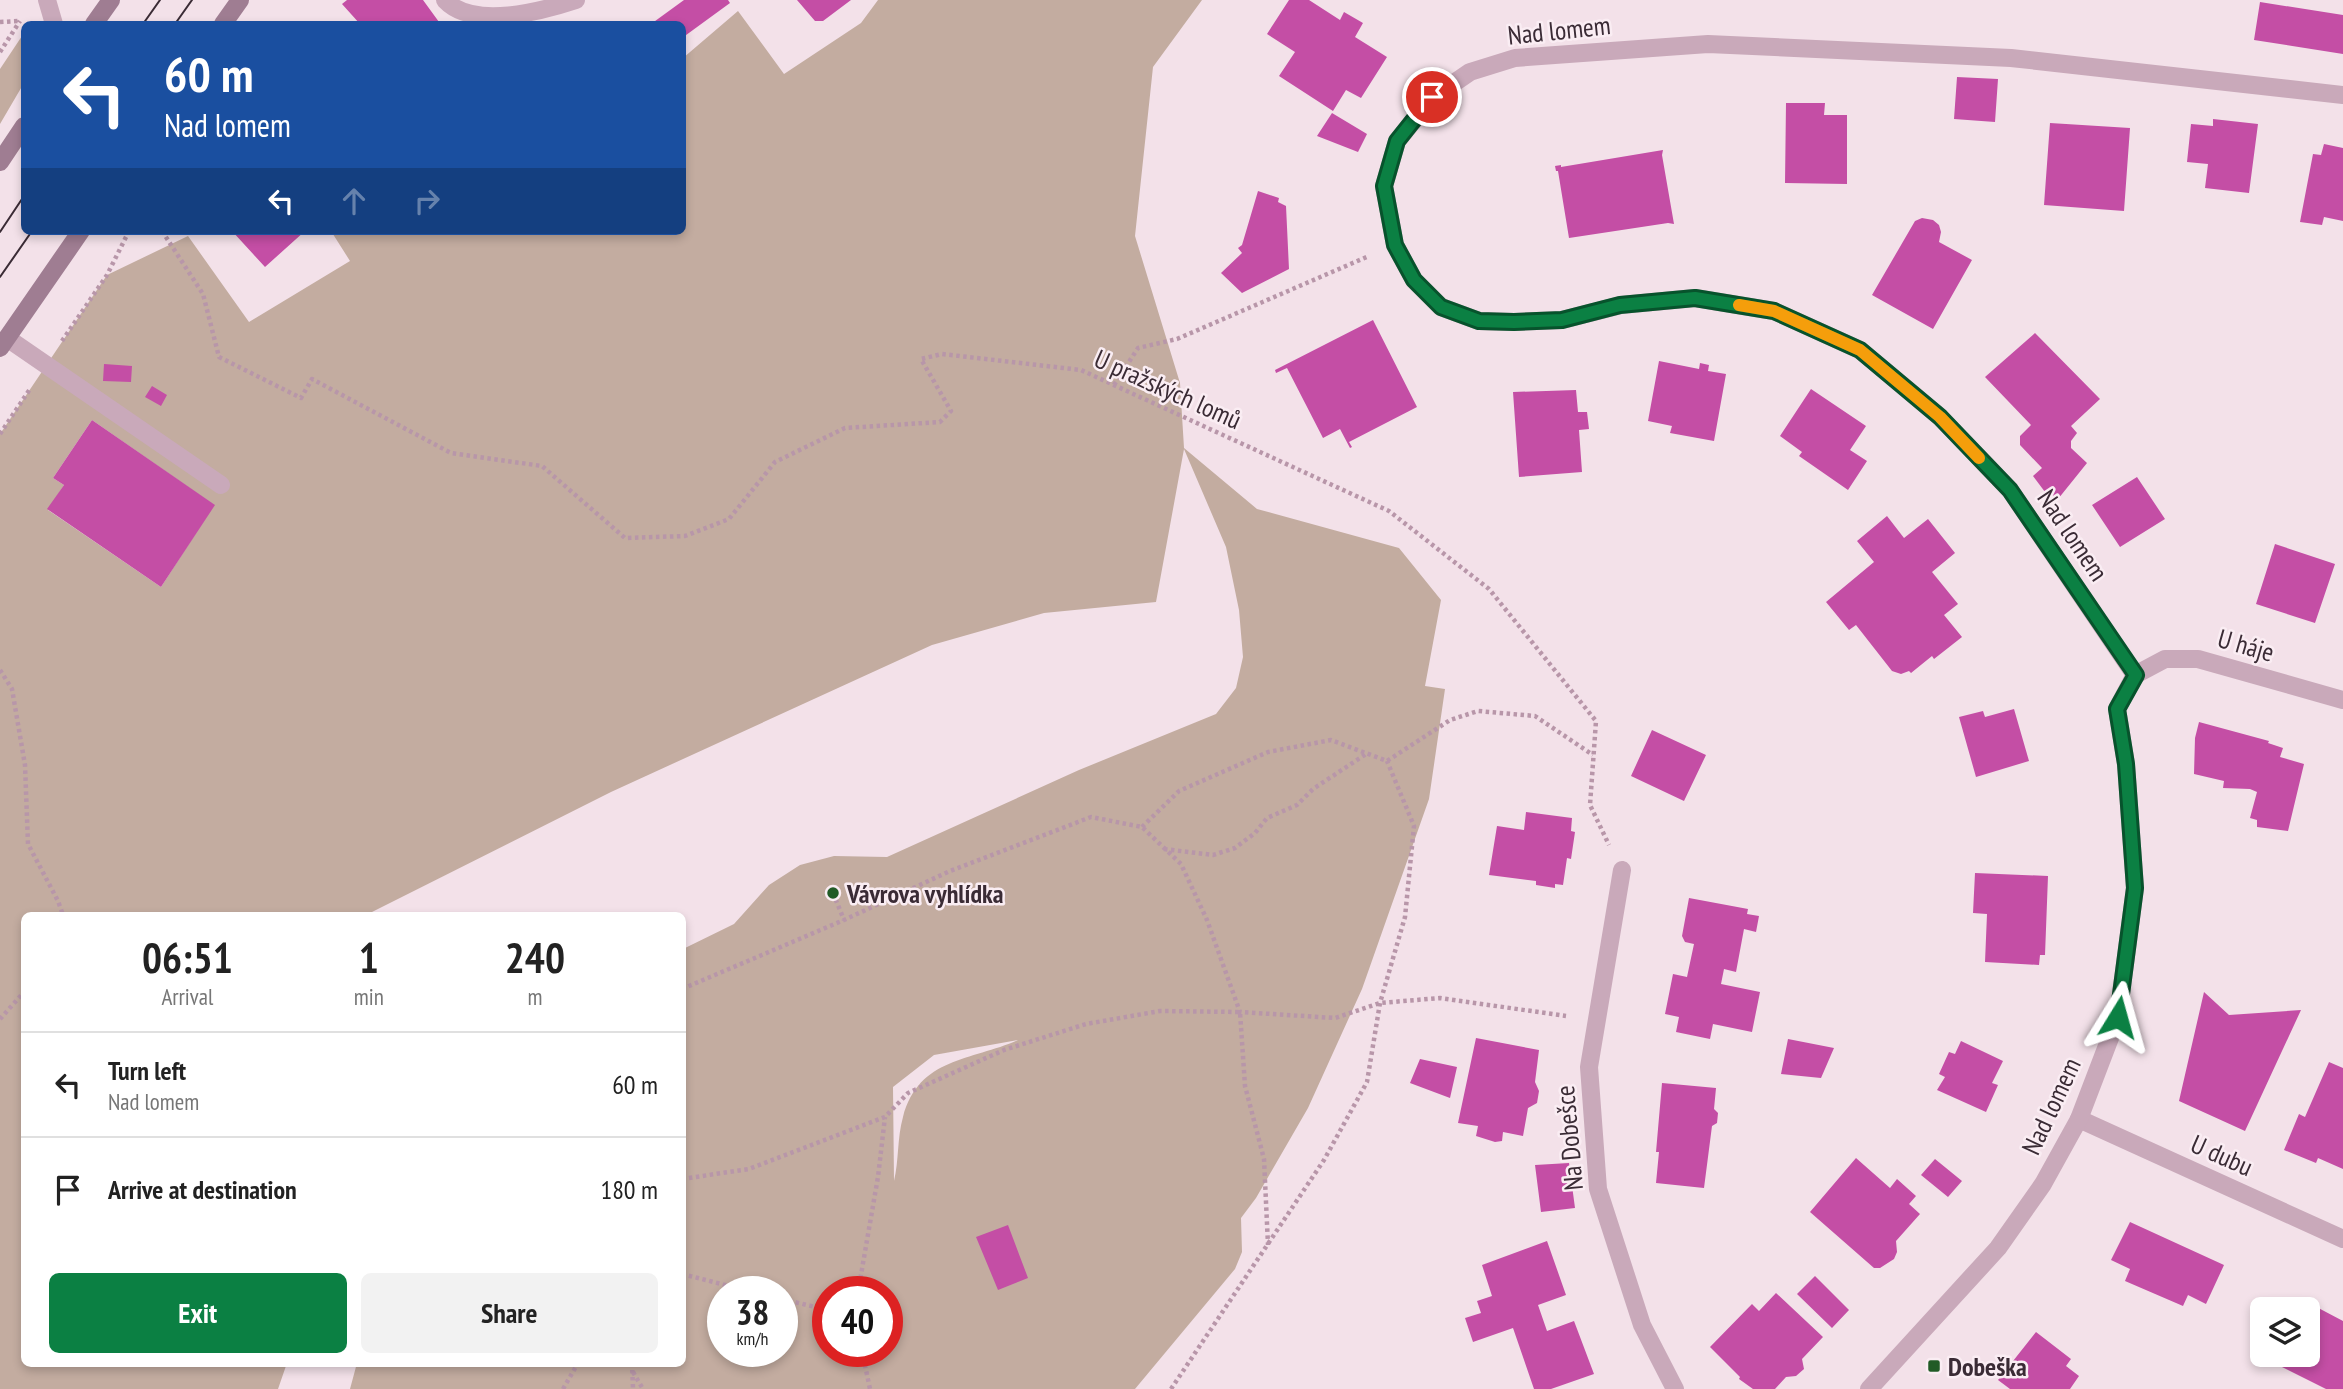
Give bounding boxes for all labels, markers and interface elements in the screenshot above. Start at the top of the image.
street label: Nad lomem [1506,8,1612,52]
text: 60 m [164,42,253,106]
icon: left [49,49,140,140]
pin [1402,67,1462,127]
icon: arrive [1413,78,1451,116]
text: Nad lomem [164,104,291,146]
icon: left [262,182,300,220]
icon: ahead [335,182,373,220]
icon: right [408,182,446,220]
street label: U pražských lomů [1089,342,1247,436]
street label: Nad lomem [2031,483,2115,587]
street label: U háje [2214,621,2278,669]
place label: Vávrova vyhlídka [846,877,1004,910]
marker: Vávrova vyhlídka [825,885,841,901]
text: 06:51 [142,930,233,985]
text: 1 [359,930,379,985]
text: 240 [505,930,565,985]
position arrow [2081,980,2155,1054]
text: Arrival [161,982,213,1011]
text: min [354,982,384,1011]
text: m [527,982,542,1011]
street label: Nad lomem [2014,1052,2088,1160]
text: Turn left [108,1054,186,1087]
icon: left [49,1066,87,1104]
text: 60 m [612,1068,658,1101]
street label: Na Dobešce [1548,1084,1590,1192]
text: Nad lomem [108,1087,199,1116]
street label: U dubu [2186,1127,2258,1183]
icon: arrive [49,1171,87,1209]
text: Arrive at destination [108,1173,297,1206]
text: 180 m [600,1173,658,1206]
button: Exit [49,1273,347,1353]
button: Share [361,1273,658,1353]
speed limit sign: 40 [812,1276,903,1367]
text: 38 [736,1289,769,1335]
map controls [2250,1297,2320,1367]
button: layers [2250,1297,2320,1367]
text: km/h [737,1327,768,1350]
place label: Dobeška [1948,1350,2027,1383]
marker: Dobeška [1926,1358,1942,1374]

